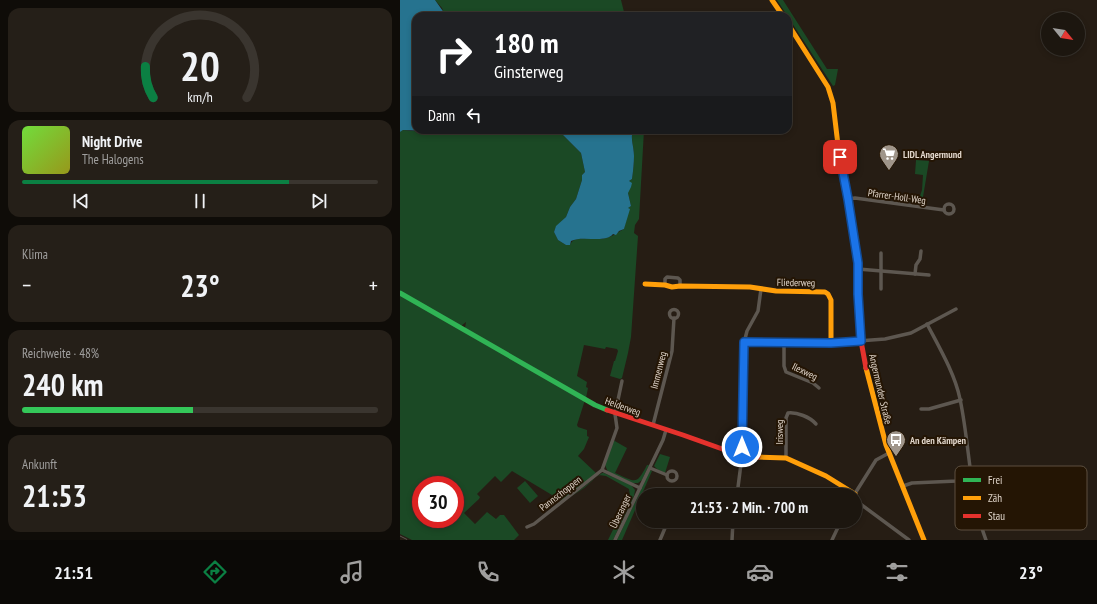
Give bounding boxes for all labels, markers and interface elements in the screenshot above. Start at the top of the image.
north arrow [1041,12,1085,56]
map controls [1041,12,1085,56]
text: 180 m [494,24,558,61]
icon: right [428,28,480,80]
text: 20 [180,39,220,92]
text: Ginsterweg [494,60,563,83]
text: km/h [187,87,213,106]
icon: left [463,104,485,126]
text: Dann [428,106,455,125]
text: Night Drive [82,132,142,151]
pin [823,140,857,174]
supermarket icon: LIDL Angermund [878,143,900,171]
icon: arrive [829,146,851,168]
place label: LIDL Angermund [903,148,962,161]
text: The Halogens [82,151,144,168]
street label: Pfarrer-Holl-Weg [867,186,927,207]
icon: previous [70,190,92,212]
icon: pause [189,190,211,212]
icon: next [308,190,330,212]
text: Klima [22,246,48,263]
text: 23° [180,266,220,305]
text: − [22,271,31,299]
text: + [369,271,378,299]
street label: Fliederweg [777,276,815,289]
text: Reichweite · 48% [22,345,99,362]
street label: Immenweg [648,350,669,390]
street label: Angermunder Straße [866,353,895,425]
street label: Ilexweg [790,360,820,383]
text: 240 km [22,365,103,404]
street label: Heiderweg [603,394,642,419]
street label: Irisweg [773,420,786,444]
position arrow [721,426,763,468]
bus stop icon: An den Kämpen [885,429,907,457]
place label: An den Kämpen [909,434,967,447]
text: Ankunft [22,456,57,473]
legend [955,466,1087,530]
street label: Pannschoppen [537,473,584,514]
text: Frei [988,473,1003,487]
text: 21:53 [22,476,87,515]
speed limit sign: 30 [412,476,464,528]
text: Zäh [988,491,1002,505]
street label: Überanger [607,492,634,530]
text: 21:53 · 2 Min. · 700 m [690,498,808,517]
text: Stau [988,509,1005,523]
icon: directions [201,558,229,586]
icon: music [338,558,366,586]
icon: phone [474,558,502,586]
icon: climate [610,558,638,586]
icon: car [746,558,774,586]
icon: filters [883,558,911,586]
text: 21:51 [54,561,93,584]
text: 23° [1019,561,1043,584]

